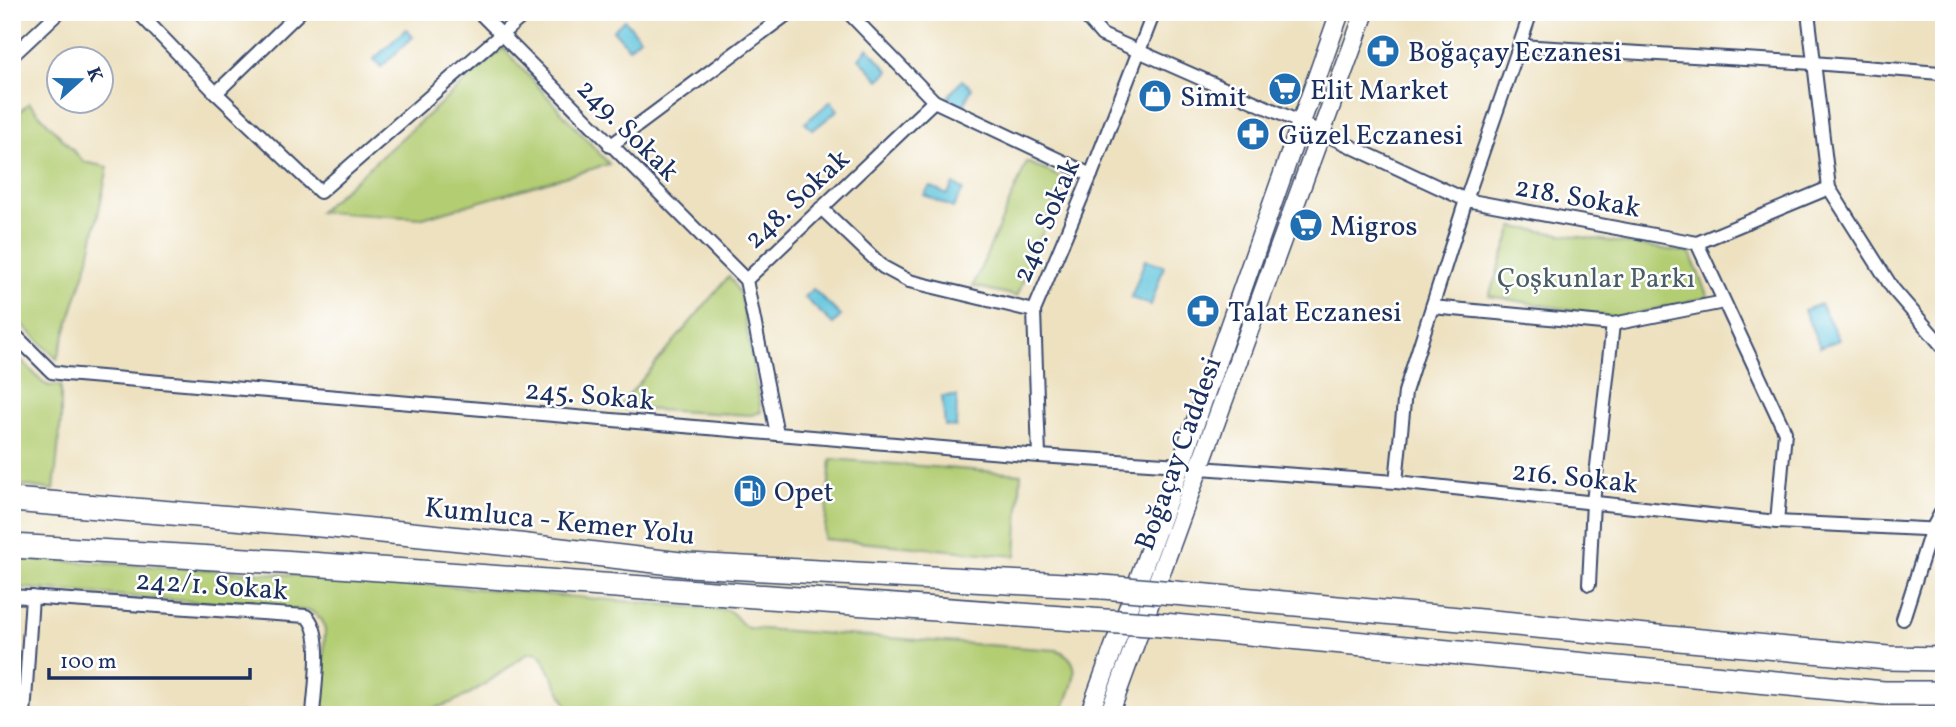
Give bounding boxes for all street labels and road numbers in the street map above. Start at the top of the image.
street label: 249. Sokak [567,71,687,191]
street label: 248. Sokak [736,141,859,259]
street label: 246. Sokak [1004,153,1091,289]
street label: 218. Sokak [1512,168,1643,229]
street label: Boğaçay Caddesi [1126,352,1232,556]
street label: 245. Sokak [523,371,656,422]
street label: 216. Sokak [1510,452,1640,505]
street label: Kumluca - Kemer Yolu [423,489,697,556]
street label: 242/1. Sokak [134,562,289,611]

